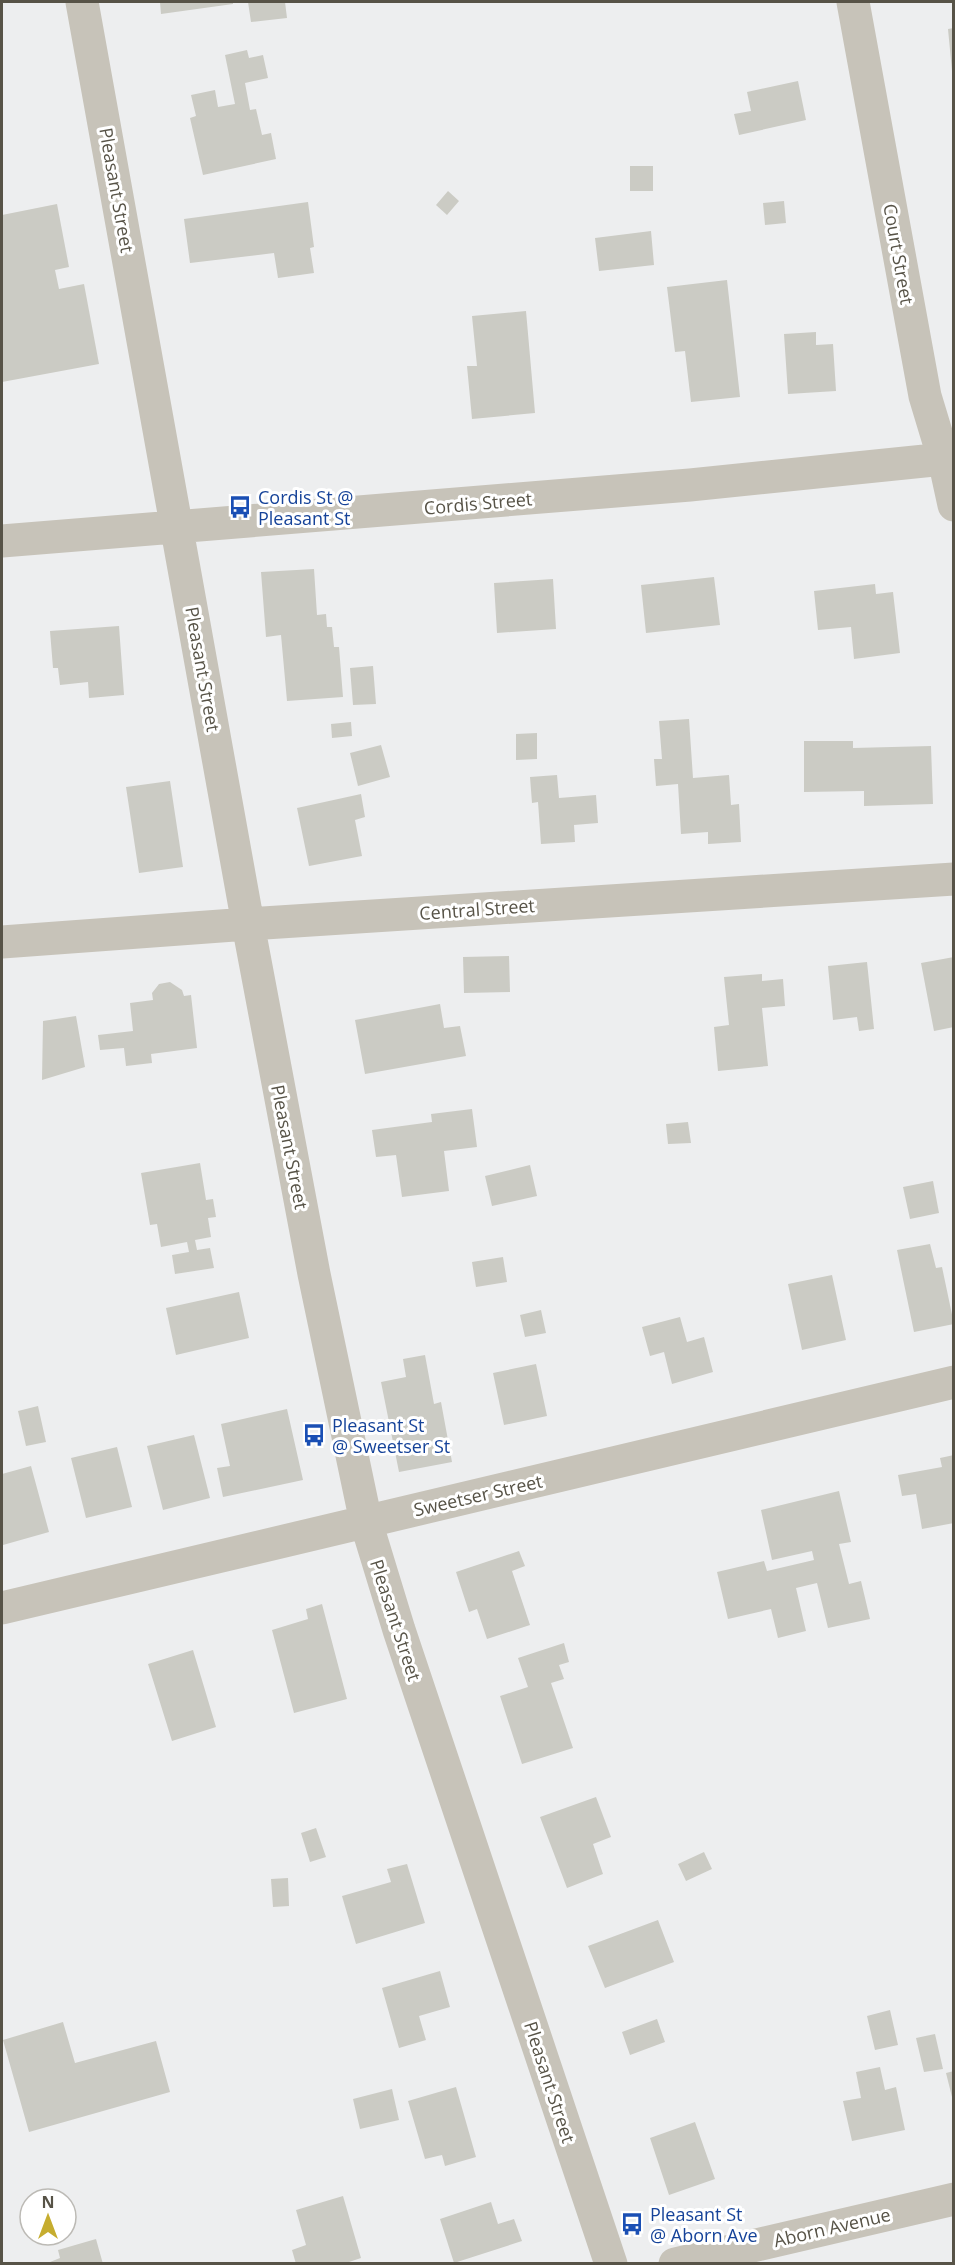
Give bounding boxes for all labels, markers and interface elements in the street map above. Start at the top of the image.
street label: Pleasant Street [94,126,140,254]
street label: Court Street [878,202,920,306]
place label: Cordis St @ Pleasant St [258,485,353,530]
street label: Cordis Street [423,486,533,520]
bus stop icon: Cordis St @ Pleasant St [227,494,253,520]
street label: Pleasant Street [180,605,226,733]
street label: Central Street [418,893,536,925]
street label: Pleasant Street [266,1083,314,1211]
place label: Pleasant St @ Sweetser St [332,1413,450,1458]
bus stop icon: Pleasant St @ Sweetser St [301,1422,327,1448]
street label: Sweetser Street [411,1469,545,1521]
street label: Pleasant Street [365,1556,427,1684]
street label: Pleasant Street [519,2018,581,2146]
north arrow [18,2187,78,2247]
text: N [41,2191,55,2213]
place label: Pleasant St @ Aborn Ave [650,2202,758,2247]
street label: Aborn Avenue [771,2202,893,2252]
bus stop icon: Pleasant St @ Aborn Ave [619,2211,645,2237]

